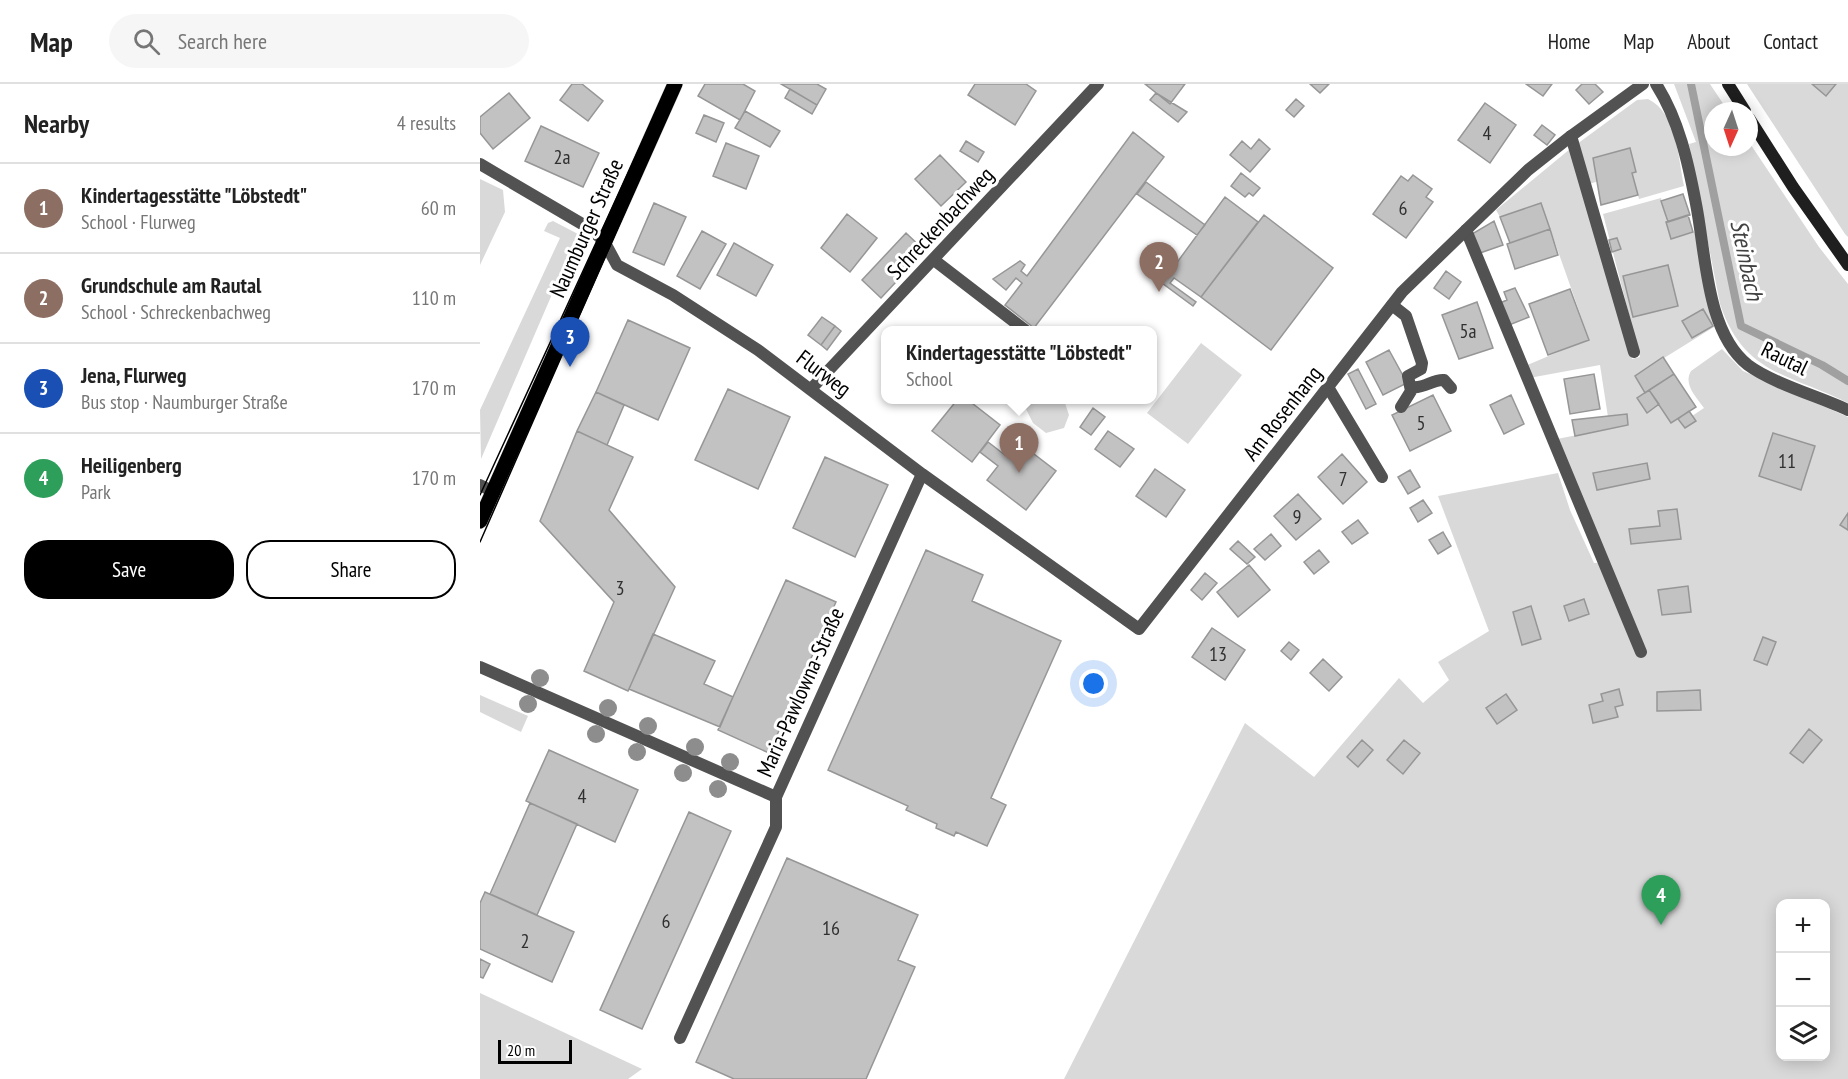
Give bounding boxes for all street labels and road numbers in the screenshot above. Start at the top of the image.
street label: Naumburger Straße [543,154,629,302]
street label: Schreckenbachweg [881,161,999,285]
street label: Rautal [1757,335,1814,382]
street label: Flurweg [791,343,857,403]
street label: Am Rosenhang [1236,360,1328,466]
street label: Maria-Pawlowna-Straße [750,603,850,781]

